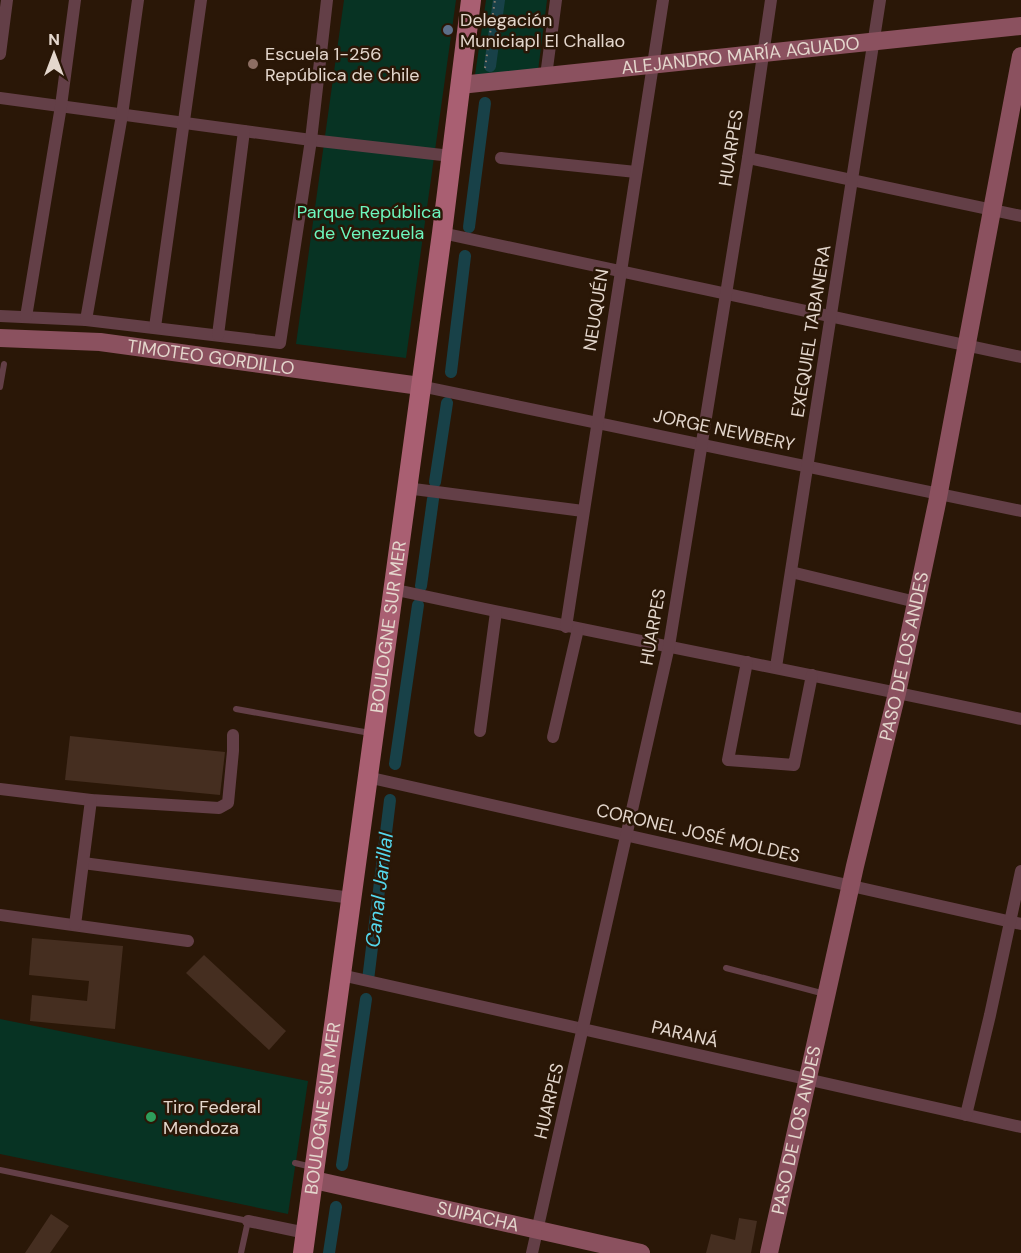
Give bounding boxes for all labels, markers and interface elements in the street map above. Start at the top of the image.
place label: Delegación Municiapl El Challao [460,8,625,53]
marker: Delegación Municiapl El Challao [441,23,455,37]
north arrow [24,24,84,84]
text: N [48,29,60,50]
street label: ALEJANDRO MARÍA AGUADO [620,31,861,80]
place label: Escuela 1-256 República de Chile [265,42,420,87]
marker: Escuela 1-256 República de Chile [246,57,260,71]
street label: HUARPES [713,108,749,188]
park label: Parque República de Venezuela [297,200,441,245]
street label: EXEQUIEL TABANERA [786,243,836,419]
street label: NEUQUÉN [578,267,614,353]
street label: TIMOTEO GORDILLO [126,334,296,381]
street label: JORGE NEWBERY [651,403,797,457]
street label: BOULOGNE SUR MER [365,539,412,714]
street label: PASO DE LOS ANDES [874,569,934,743]
street label: HUARPES [634,587,672,667]
street label: CORONEL JOSÉ MOLDES [594,798,802,868]
water label: Canal Jarillal [359,831,399,949]
street label: PARANÁ [649,1015,721,1053]
street label: BOULOGNE SUR MER [299,1021,346,1196]
street label: PASO DE LOS ANDES [766,1043,827,1217]
street label: HUARPES [529,1061,569,1141]
place label: Tiro Federal Mendoza [163,1095,261,1140]
marker: Tiro Federal Mendoza [144,1110,158,1124]
street label: SUIPACHA [435,1196,521,1237]

